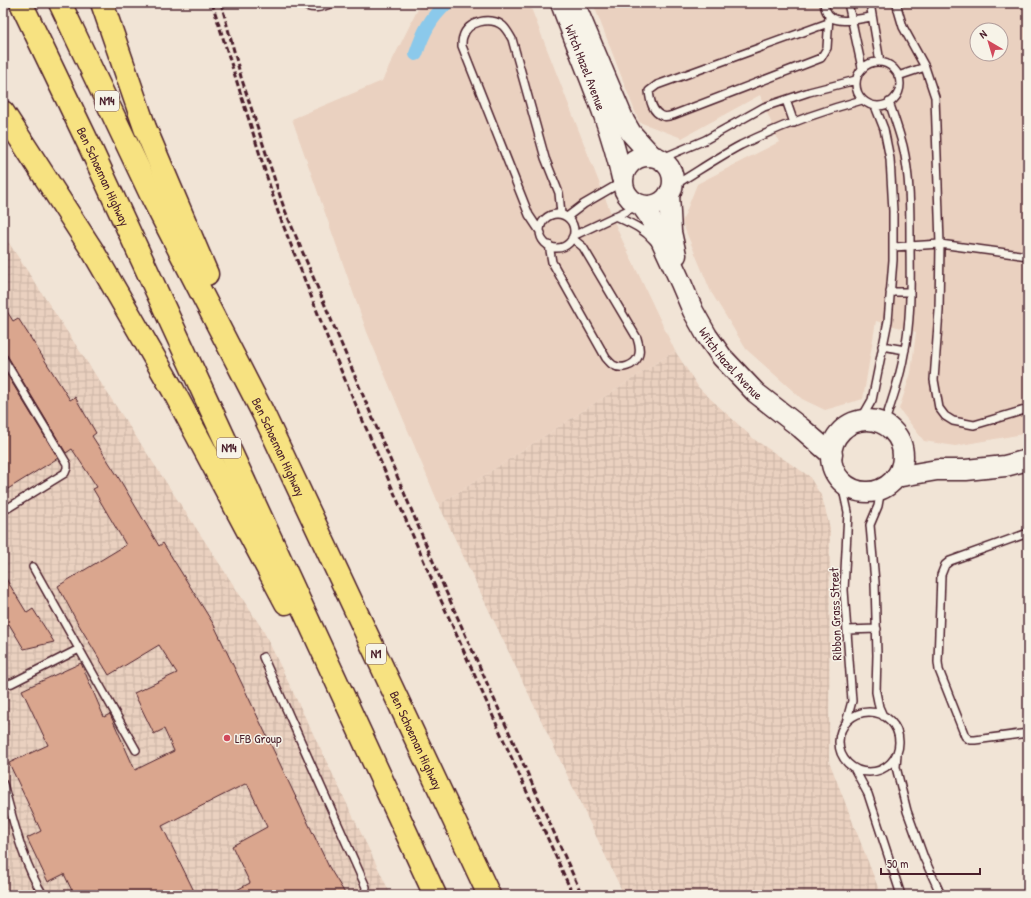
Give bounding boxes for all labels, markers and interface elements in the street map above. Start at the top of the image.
street label: Witch Hazel Avenue [561,22,610,113]
north arrow [969,22,1009,62]
text: N [976,27,990,41]
road number: N14 [95,91,119,111]
street label: Ben Schoeman Highway [73,124,134,229]
street label: Witch Hazel Avenue [695,324,766,404]
street label: Ben Schoeman Highway [248,394,310,500]
road number: N14 [217,438,241,458]
street label: Ribbon Grass Street [824,567,846,661]
road number: N1 [366,644,386,664]
street label: Ben Schoeman Highway [386,688,448,793]
place label: LFB Group [235,729,282,747]
marker: LFB Group [222,733,232,743]
scale bar [881,850,980,876]
text: 50 m [887,855,908,872]

